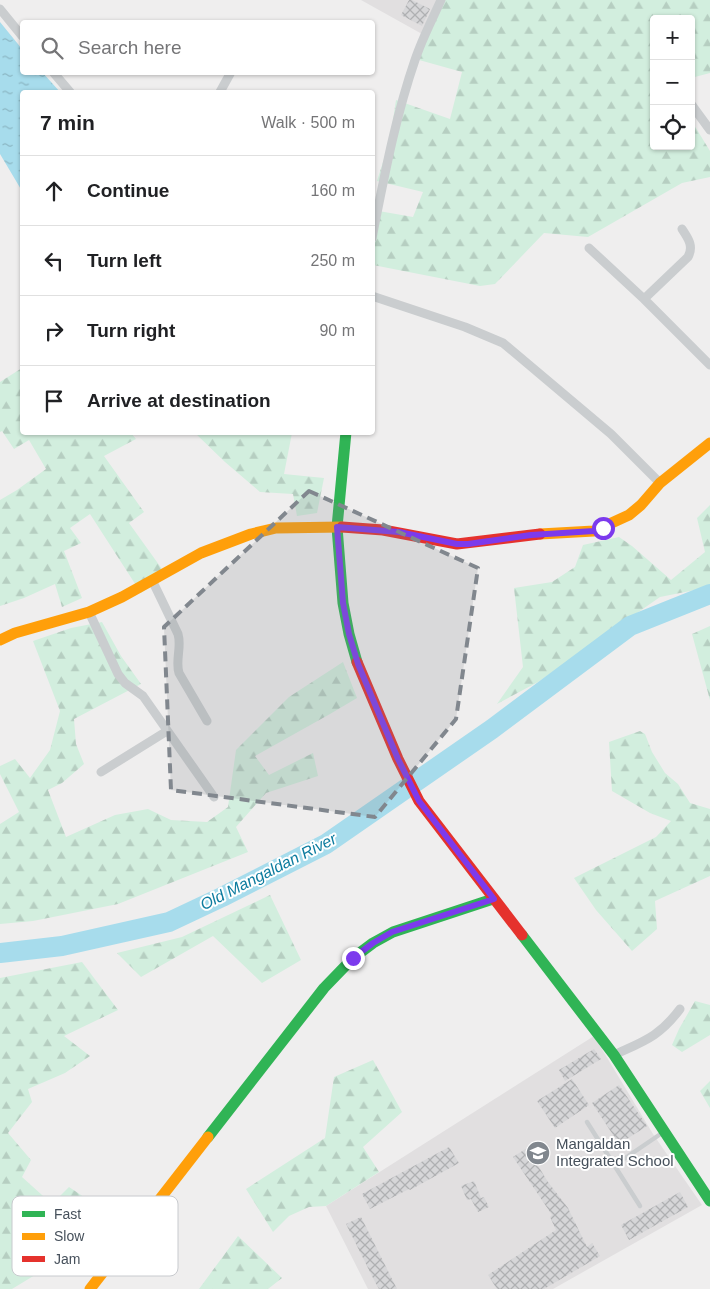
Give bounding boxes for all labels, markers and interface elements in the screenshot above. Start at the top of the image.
map controls [650,15,695,150]
button: + [650,15,695,60]
search box [20,20,375,75]
icon: search [38,34,66,62]
text: Search here [78,37,182,58]
button: − [650,60,695,105]
button: locate [650,105,695,150]
text: 7 min [40,111,95,134]
text: Walk · 500 m [261,114,355,131]
icon: ahead [40,177,68,205]
text: Continue [87,180,169,201]
text: 160 m [311,182,355,199]
icon: left [40,247,68,275]
text: Turn left [87,250,162,271]
text: 250 m [311,252,355,269]
icon: right [40,317,68,345]
text: Turn right [87,320,175,341]
text: 90 m [319,322,355,339]
icon: arrive [40,387,68,415]
text: Arrive at destination [87,390,271,411]
route start [592,517,615,540]
water label: Old Mangaldan River [197,829,340,913]
route end [342,947,365,970]
place label: Mangaldan Integrated School [556,1135,674,1169]
school or university icon: Mangaldan Integrated School [525,1140,551,1166]
legend [12,1196,178,1276]
text: Fast [54,1206,81,1222]
text: Slow [54,1228,85,1244]
text: Jam [54,1251,80,1267]

